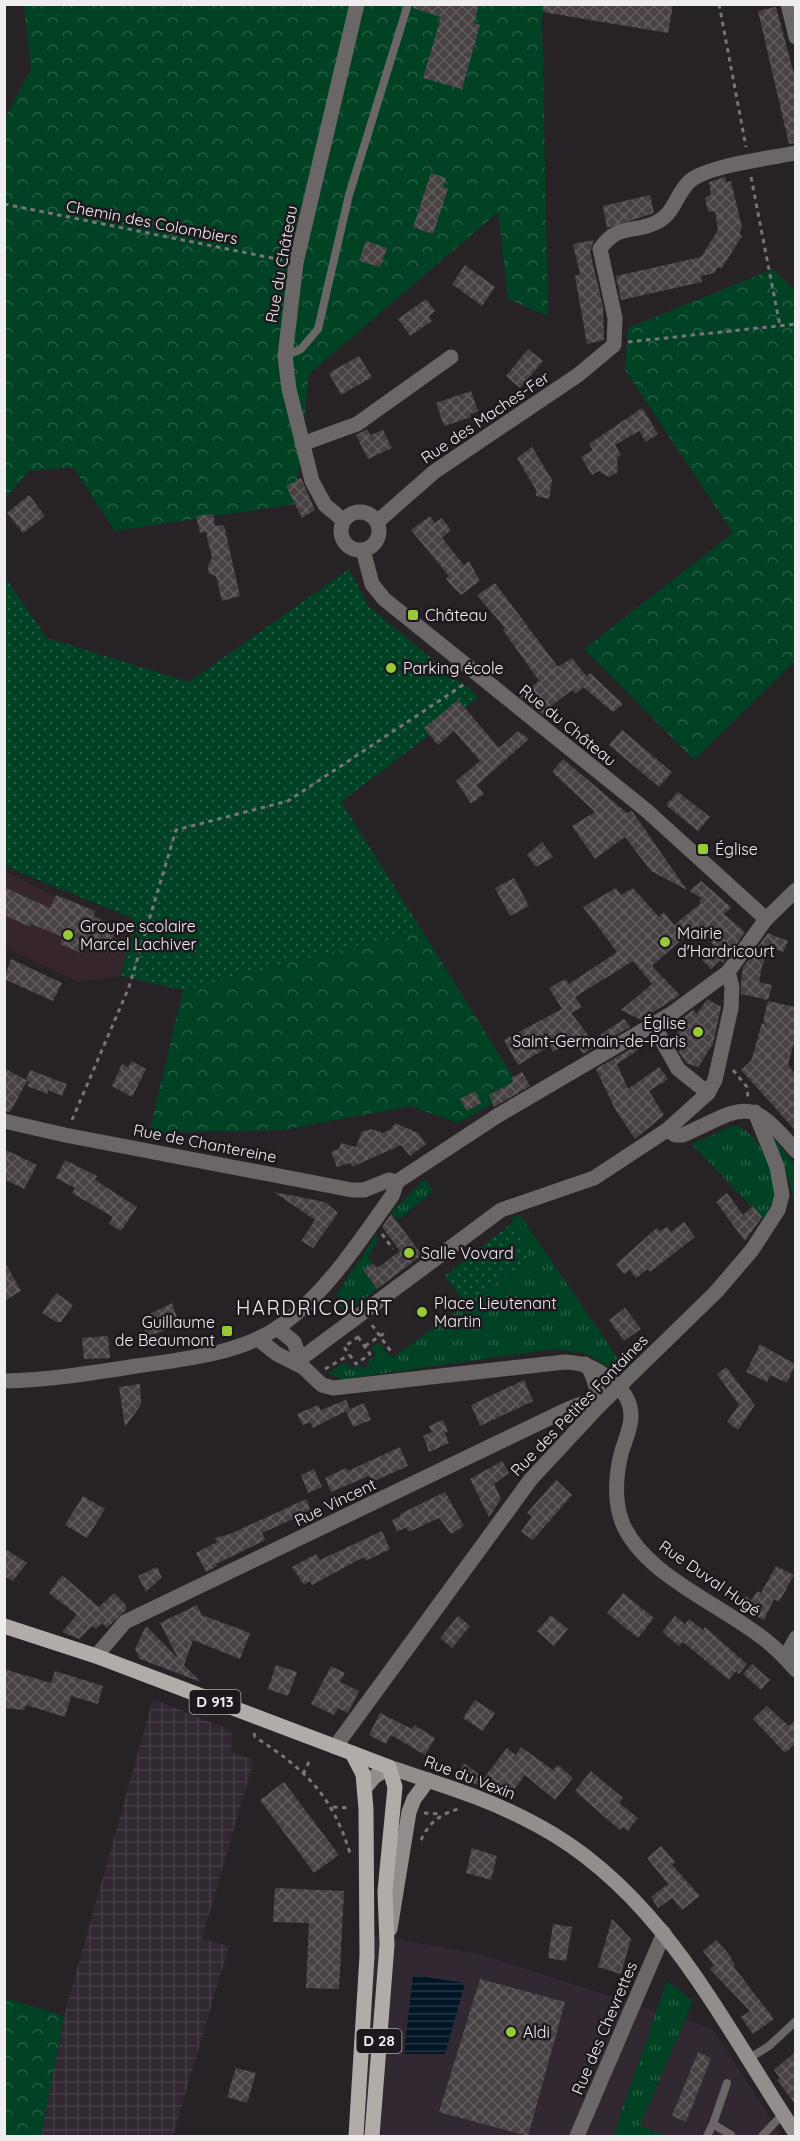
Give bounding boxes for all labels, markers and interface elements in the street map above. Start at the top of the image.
street label: Chemin des Colombiers [64,196,240,248]
street label: Rue du Château [261,204,301,324]
street label: Rue des Maches-Fer [417,367,553,467]
place label: Château [425,605,487,625]
marker: Château [406,608,420,622]
place label: Parking école [403,658,503,678]
marker: Parking école [384,661,398,675]
street label: Rue du Château [516,680,620,770]
place label: Église [715,839,758,859]
marker: Église [696,842,710,856]
place label: Groupe scolaire Marcel Lachiver [80,916,197,954]
place label: Mairie d'Hardricourt [677,923,775,961]
marker: Groupe scolaire Marcel Lachiver [61,928,75,942]
marker: Mairie d'Hardricourt [658,935,672,949]
place label: Église Saint-Germain-de-Paris [512,1013,686,1051]
marker: Église Saint-Germain-de-Paris [691,1025,705,1039]
street label: Rue de Chantereine [132,1119,278,1167]
place label: Salle Vovard [421,1243,514,1263]
marker: Salle Vovard [402,1246,416,1260]
place label: Place Lieutenant Martin [434,1293,557,1331]
district label: HARDRICOURT [236,1295,394,1320]
marker: Place Lieutenant Martin [415,1305,429,1319]
place label: Guillaume de Beaumont [115,1312,215,1350]
marker: Guillaume de Beaumont [220,1324,234,1338]
street label: Rue des Petites Fontaines [506,1330,652,1480]
street label: Rue Vincent [291,1474,379,1530]
street label: Rue Duval Hugé [656,1536,764,1620]
road number: D 913 [190,1690,240,1714]
street label: Rue du Vexin [422,1750,518,1804]
street label: Rue des Chevrettes [567,1958,641,2098]
place label: Aldi [523,2022,550,2042]
marker: Aldi [504,2025,518,2039]
road number: D 28 [356,2029,401,2053]

